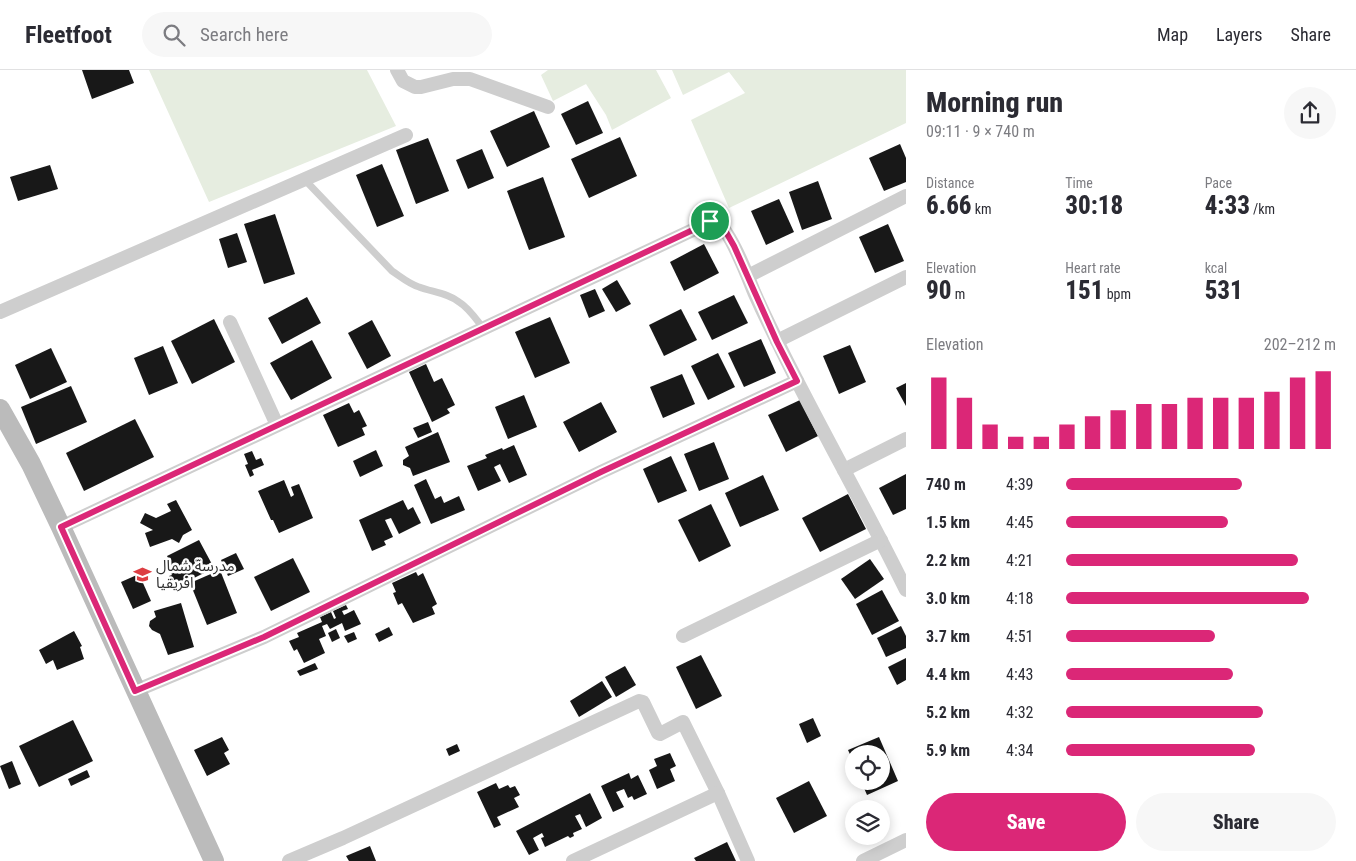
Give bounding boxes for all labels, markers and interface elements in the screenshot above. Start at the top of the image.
search box [142,12,492,57]
text: Fleetfoot [25,21,112,49]
icon: search [160,21,188,49]
text: Search here [200,23,288,46]
text: Map [1157,24,1188,45]
text: Layers [1216,24,1263,45]
text: Share [1291,24,1331,45]
text: Morning run [926,86,1063,119]
button: share [1284,87,1336,139]
text: 09:11 · 9 × 740 m [926,122,1035,141]
text: Distance [926,175,974,191]
text: Time [1065,175,1093,191]
text: Pace [1205,175,1232,191]
text: 6.66 [926,191,972,220]
text: 30:18 [1065,191,1123,220]
text: 4:33 [1205,191,1250,220]
pin [689,200,731,242]
text: km [972,201,992,217]
text: /km [1250,201,1275,217]
icon: arrive [696,207,724,235]
text: Elevation [926,260,976,276]
text: Heart rate [1065,260,1121,276]
text: kcal [1205,260,1227,276]
text: 90 [926,276,951,305]
text: 151 [1065,276,1103,305]
text: 531 [1205,276,1243,305]
text: m [951,286,965,302]
text: bpm [1103,286,1131,302]
text: Elevation [926,335,984,354]
text: 202–212 m [1264,335,1336,354]
text: 740 m [926,475,966,494]
text: 4:39 [1006,475,1033,494]
text: 1.5 km [926,513,970,532]
text: 4:45 [1006,513,1033,532]
text: 2.2 km [926,551,970,570]
text: 4:21 [1006,551,1033,570]
place label: مدرسة شمال افريقيا [156,557,235,592]
school or university icon: مدرسة شمال افريقيا [132,565,152,585]
text: 3.0 km [926,589,970,608]
text: 4:18 [1006,589,1033,608]
text: 3.7 km [926,627,970,646]
text: 4:51 [1006,627,1033,646]
text: 4.4 km [926,665,970,684]
text: 4:43 [1006,665,1033,684]
text: 5.2 km [926,703,970,722]
text: 4:32 [1006,703,1033,722]
text: 5.9 km [926,741,970,760]
text: 4:34 [1006,741,1033,760]
map controls [845,745,890,845]
button: locate [845,745,890,790]
button: Save [926,793,1126,851]
button: Share [1136,793,1336,851]
button: layers [845,800,890,845]

